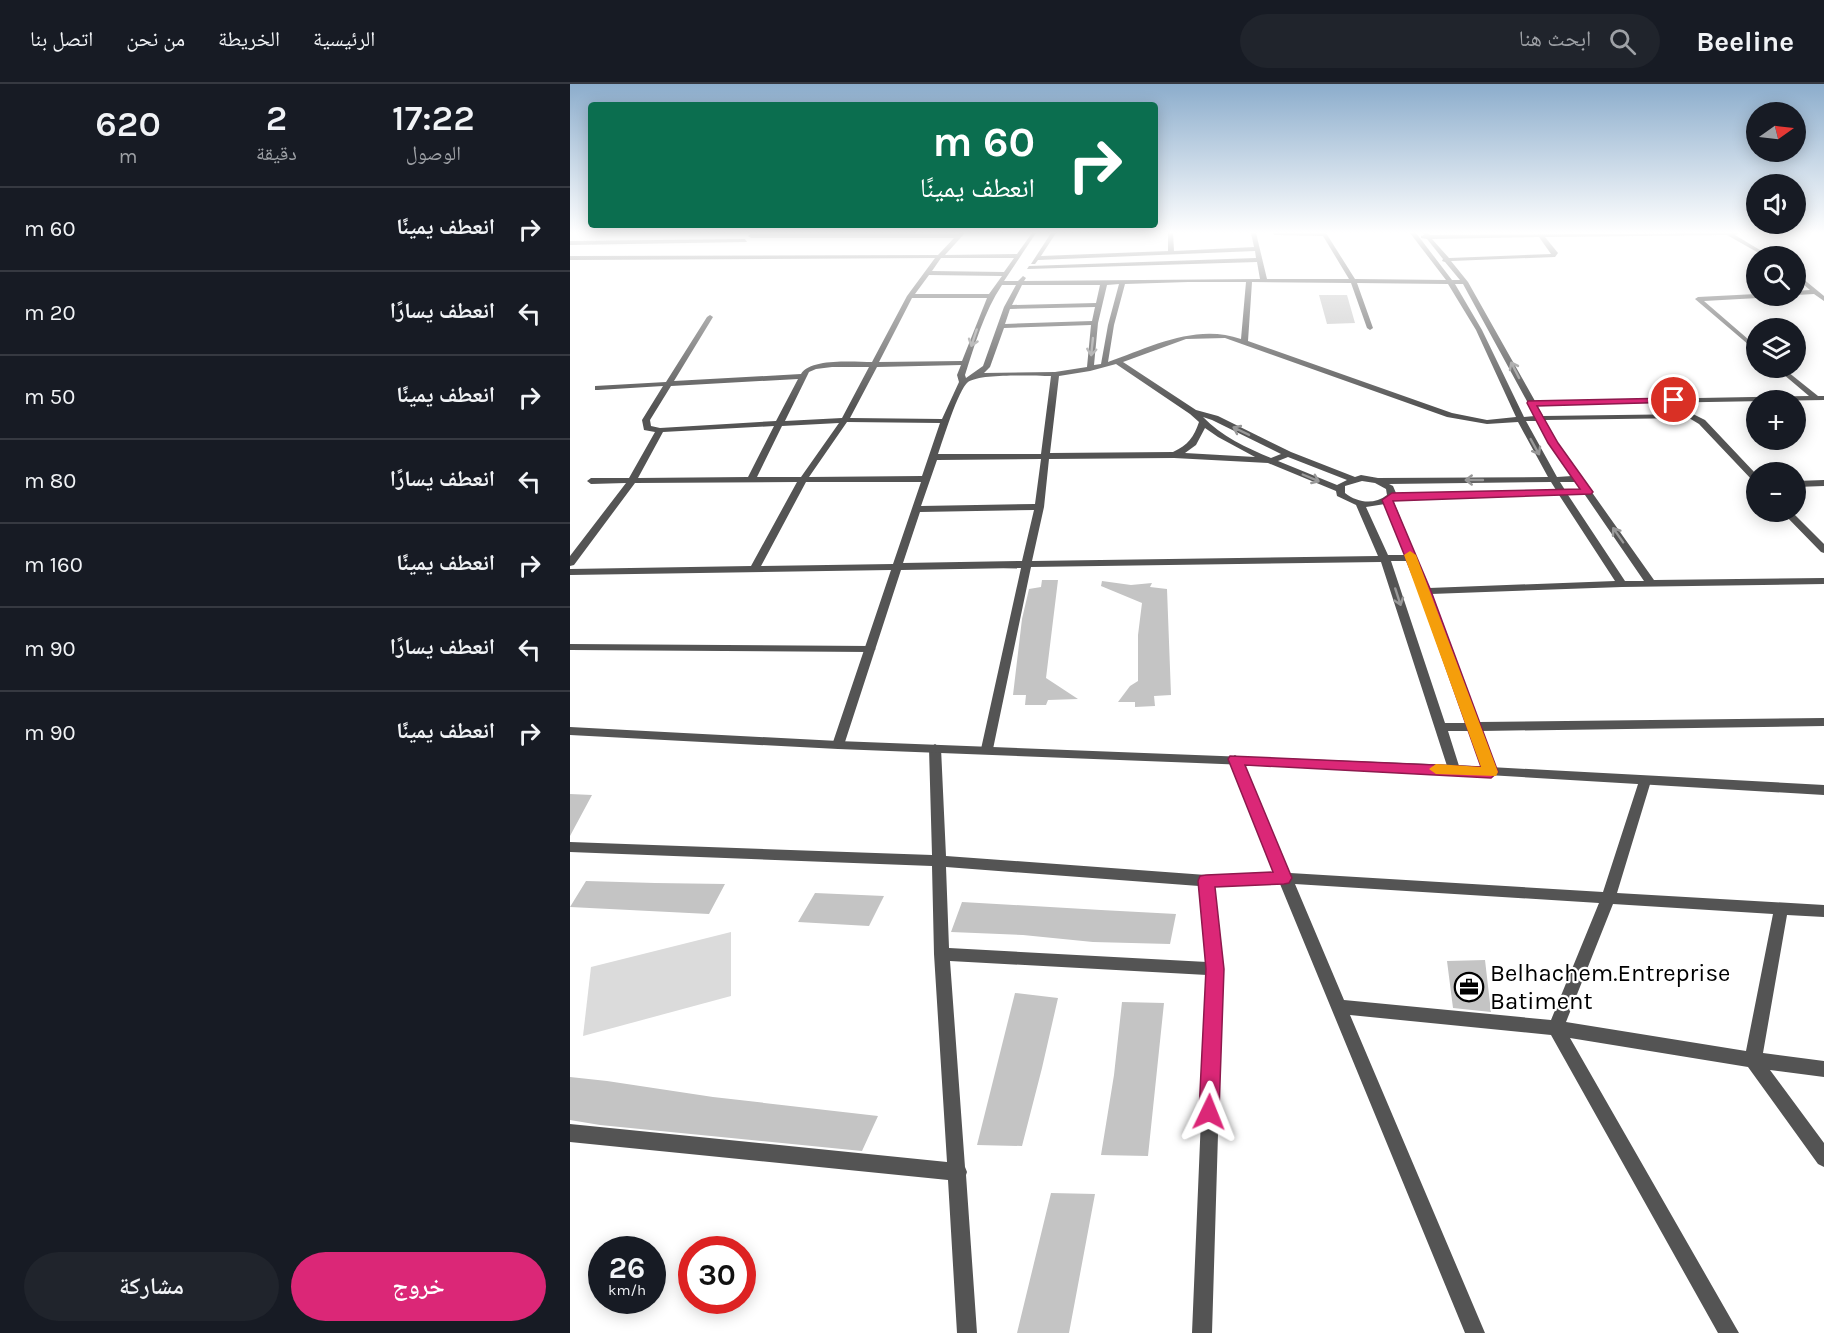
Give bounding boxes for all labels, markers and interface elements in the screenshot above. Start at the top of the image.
search box [1240,14,1660,68]
icon: search [1606,25,1639,58]
text: Beeline [1696,25,1794,58]
text: ابحث هنا [1519,26,1591,52]
text: اتصل بنا [30,27,93,51]
text: من نحن [126,27,185,51]
text: الخريطة [218,27,280,51]
text: الرئيسية [313,27,375,51]
text: 2 [266,97,287,139]
text: 17:22 [392,97,475,139]
north arrow [1746,102,1806,162]
map controls [1746,102,1806,522]
text: 620 [95,103,161,145]
text: 60 m [932,117,1035,167]
icon: right [1056,126,1134,204]
text: دقيقة [256,142,297,165]
text: الوصول [406,142,461,165]
text: m [119,145,137,168]
text: انعطف يمينًا [920,172,1035,204]
button: sound [1746,174,1806,234]
icon: right [513,213,546,246]
text: انعطف يمينًا [396,214,495,240]
text: 60 m [24,216,75,242]
button: search [1746,246,1806,306]
icon: left [513,297,546,330]
text: انعطف يسارًا [390,298,495,324]
text: 20 m [24,300,76,326]
button: layers [1746,318,1806,378]
one-way arrow [967,328,978,346]
one-way arrow [1086,336,1097,356]
one-way arrow [1509,362,1520,380]
pin [1648,374,1699,425]
icon: right [513,381,546,414]
text: انعطف يمينًا [396,382,495,408]
icon: arrive [1657,383,1690,416]
text: 50 m [24,384,75,410]
button: + [1746,390,1806,450]
one-way arrow [1232,424,1250,436]
one-way arrow [1530,438,1542,455]
button: − [1746,462,1806,522]
icon: left [513,465,546,498]
text: انعطف يسارًا [390,466,495,492]
text: 80 m [24,468,76,494]
one-way arrow [1301,473,1319,484]
one-way arrow [1465,474,1485,486]
one-way arrow [1612,528,1624,544]
icon: right [513,549,546,582]
text: انعطف يمينًا [396,550,495,576]
text: 160 m [24,552,83,578]
one-way arrow [1393,587,1404,606]
icon: left [513,633,546,666]
text: انعطف يسارًا [390,634,495,660]
text: 90 m [24,636,76,662]
icon: right [513,717,546,750]
text: انعطف يمينًا [396,718,495,744]
text: 90 m [24,720,76,746]
place label: Belhachem.Entreprise Batiment [1490,959,1730,1015]
office icon: Belhachem.Entreprise Batiment [1453,971,1485,1003]
position arrow [1177,1080,1241,1144]
speed limit sign: 30 [678,1236,756,1314]
text: 26 [609,1250,645,1286]
button: مشاركة [24,1252,279,1321]
button: خروج [291,1252,546,1321]
text: km/h [608,1281,646,1299]

